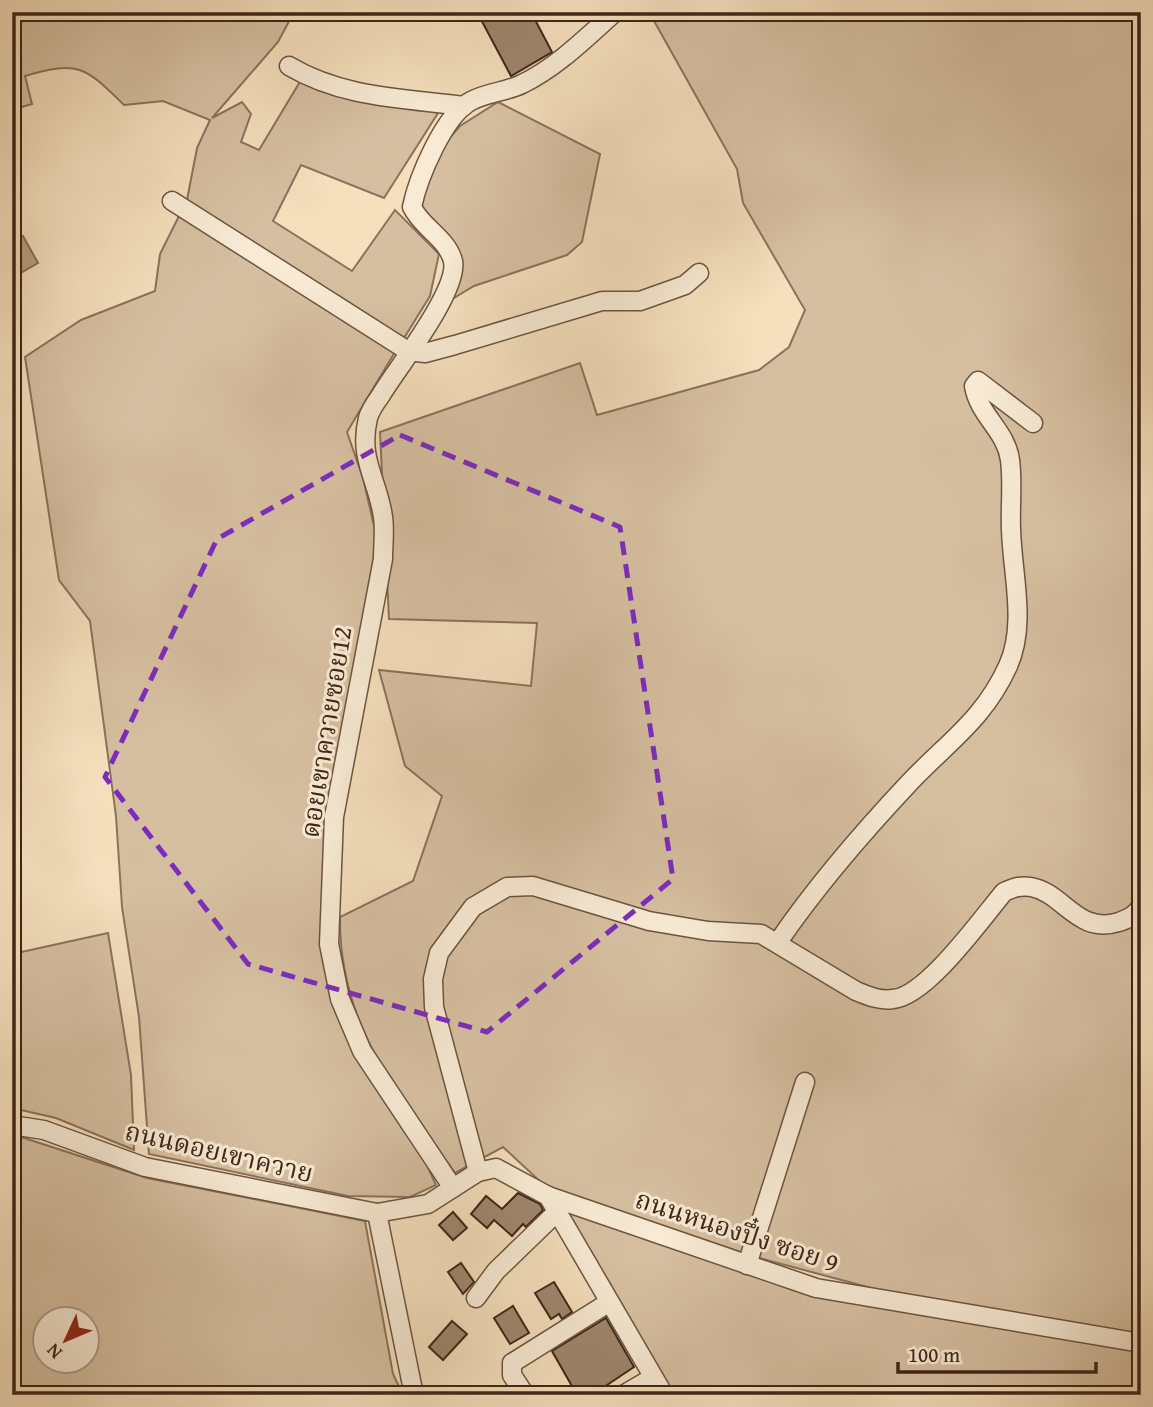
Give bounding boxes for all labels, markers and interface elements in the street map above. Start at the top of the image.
street label: ดอยเขาควายซอย12 [290,624,361,840]
street label: ถนนดอยเขาควาย [121,1111,317,1192]
street label: ถนนหนองปึ๋ง ซอย 9 [630,1179,844,1282]
north arrow [32,1306,102,1376]
scale bar [898,1330,1095,1374]
text: N [39,1337,68,1366]
text: 100 m [908,1339,960,1370]

